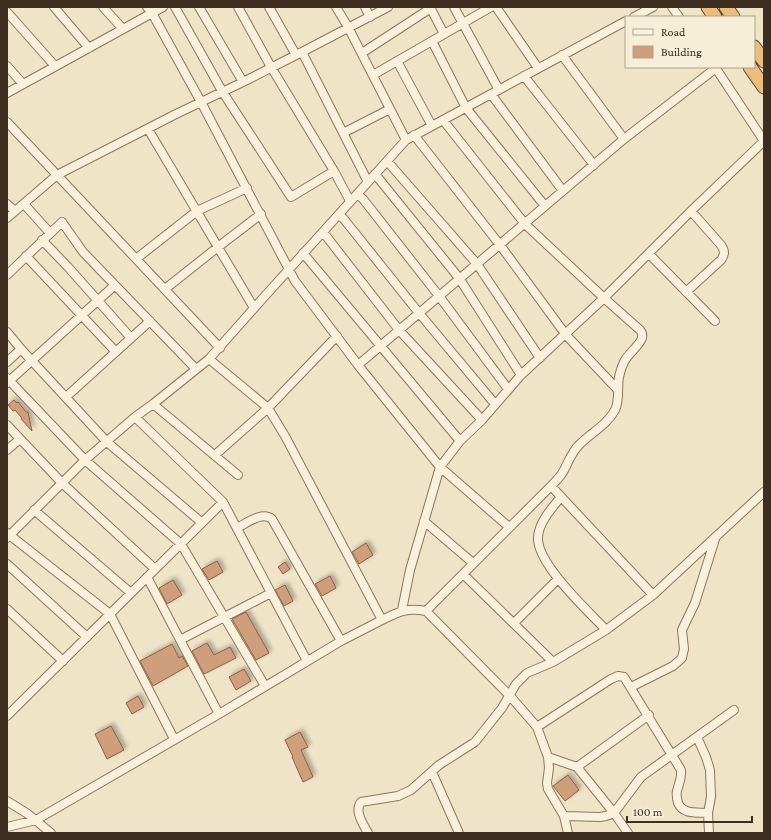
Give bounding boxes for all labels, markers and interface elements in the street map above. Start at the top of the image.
legend [625,16,755,68]
text: Road [661,25,686,39]
text: Building [661,45,702,59]
scale bar [627,798,752,824]
text: 100 m [633,805,663,819]

